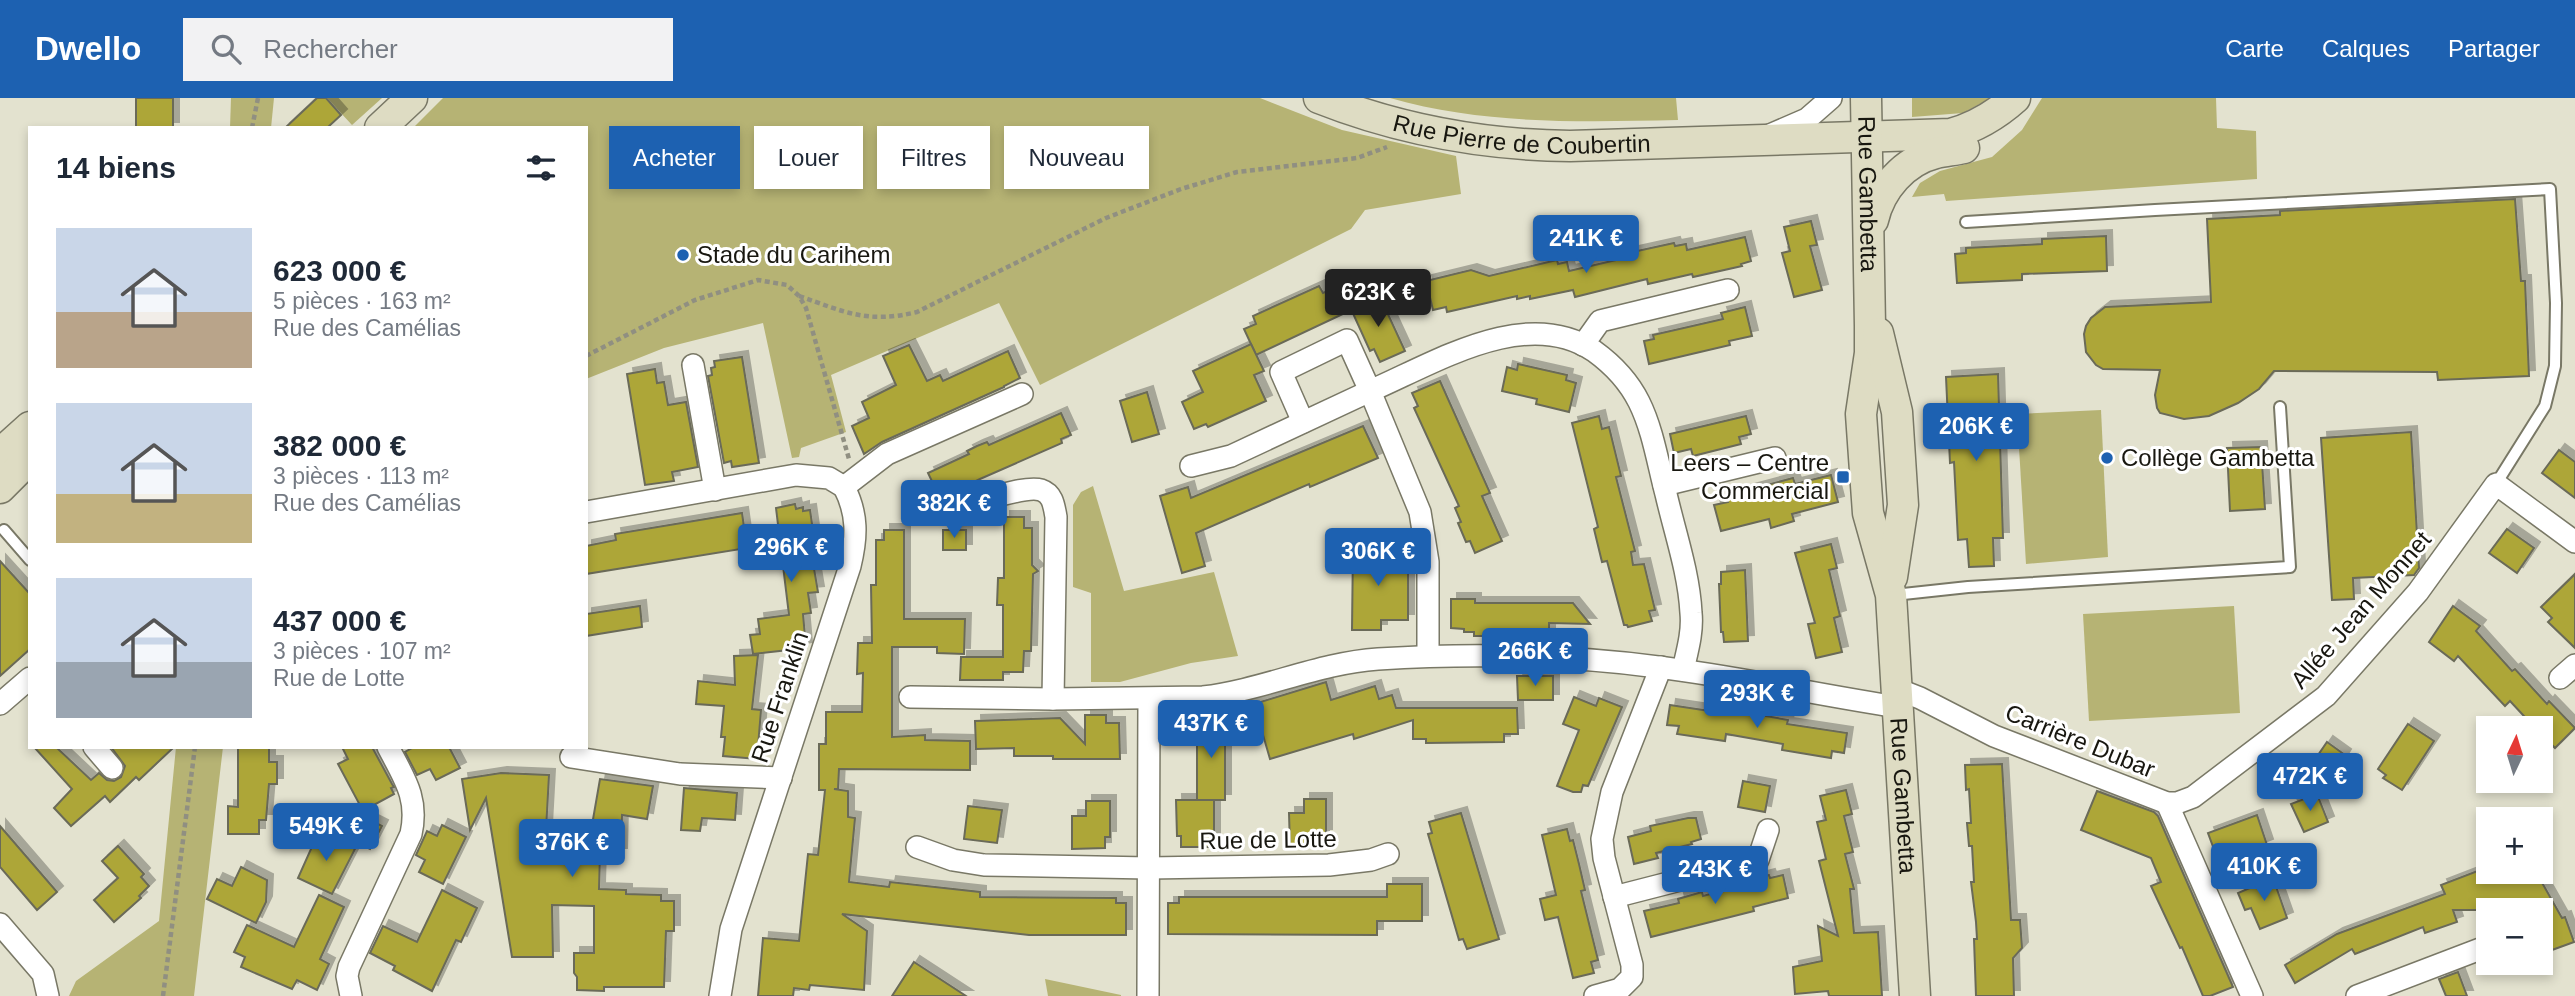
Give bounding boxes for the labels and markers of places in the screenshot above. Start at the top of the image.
pin: 241K € [1529,216,1643,275]
place label: Stade du Carihem [697,241,890,268]
marker: Stade du Carihem [675,247,691,263]
pin: 623K € [1321,270,1435,329]
pin: 206K € [1919,404,2033,463]
place label: Collège Gambetta [2121,444,2315,471]
place label: Leers – Centre Commercial [1670,449,1829,504]
marker: Collège Gambetta [2099,450,2115,466]
marker: Leers – Centre Commercial [1835,469,1851,485]
pin: 382K € [897,480,1011,540]
pin: 296K € [734,524,848,584]
pin: 306K € [1321,528,1435,588]
pin: 266K € [1478,628,1592,688]
pin: 293K € [1700,670,1814,730]
pin: 437K € [1154,700,1268,760]
pin: 472K € [2253,754,2367,813]
pin: 549K € [269,804,383,863]
pin: 376K € [515,820,629,879]
pin: 410K € [2207,844,2321,903]
pin: 243K € [1658,846,1772,906]

